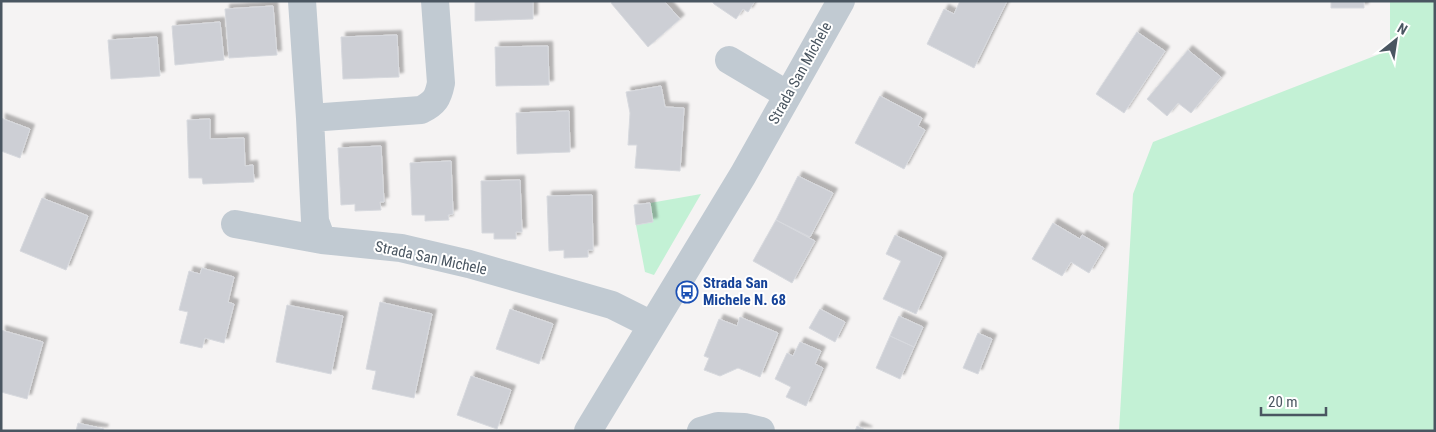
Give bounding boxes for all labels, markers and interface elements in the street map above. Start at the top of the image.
north arrow [1371,15,1421,65]
street label: Strada San Michele [765,19,835,127]
text: N [1395,20,1410,38]
street label: Strada San Michele [373,237,489,279]
place label: Strada San Michele N. 68 [703,274,786,309]
bus stop icon: Strada San Michele N. 68 [675,280,699,304]
scale bar [1261,384,1326,416]
text: 20 m [1268,393,1298,411]

